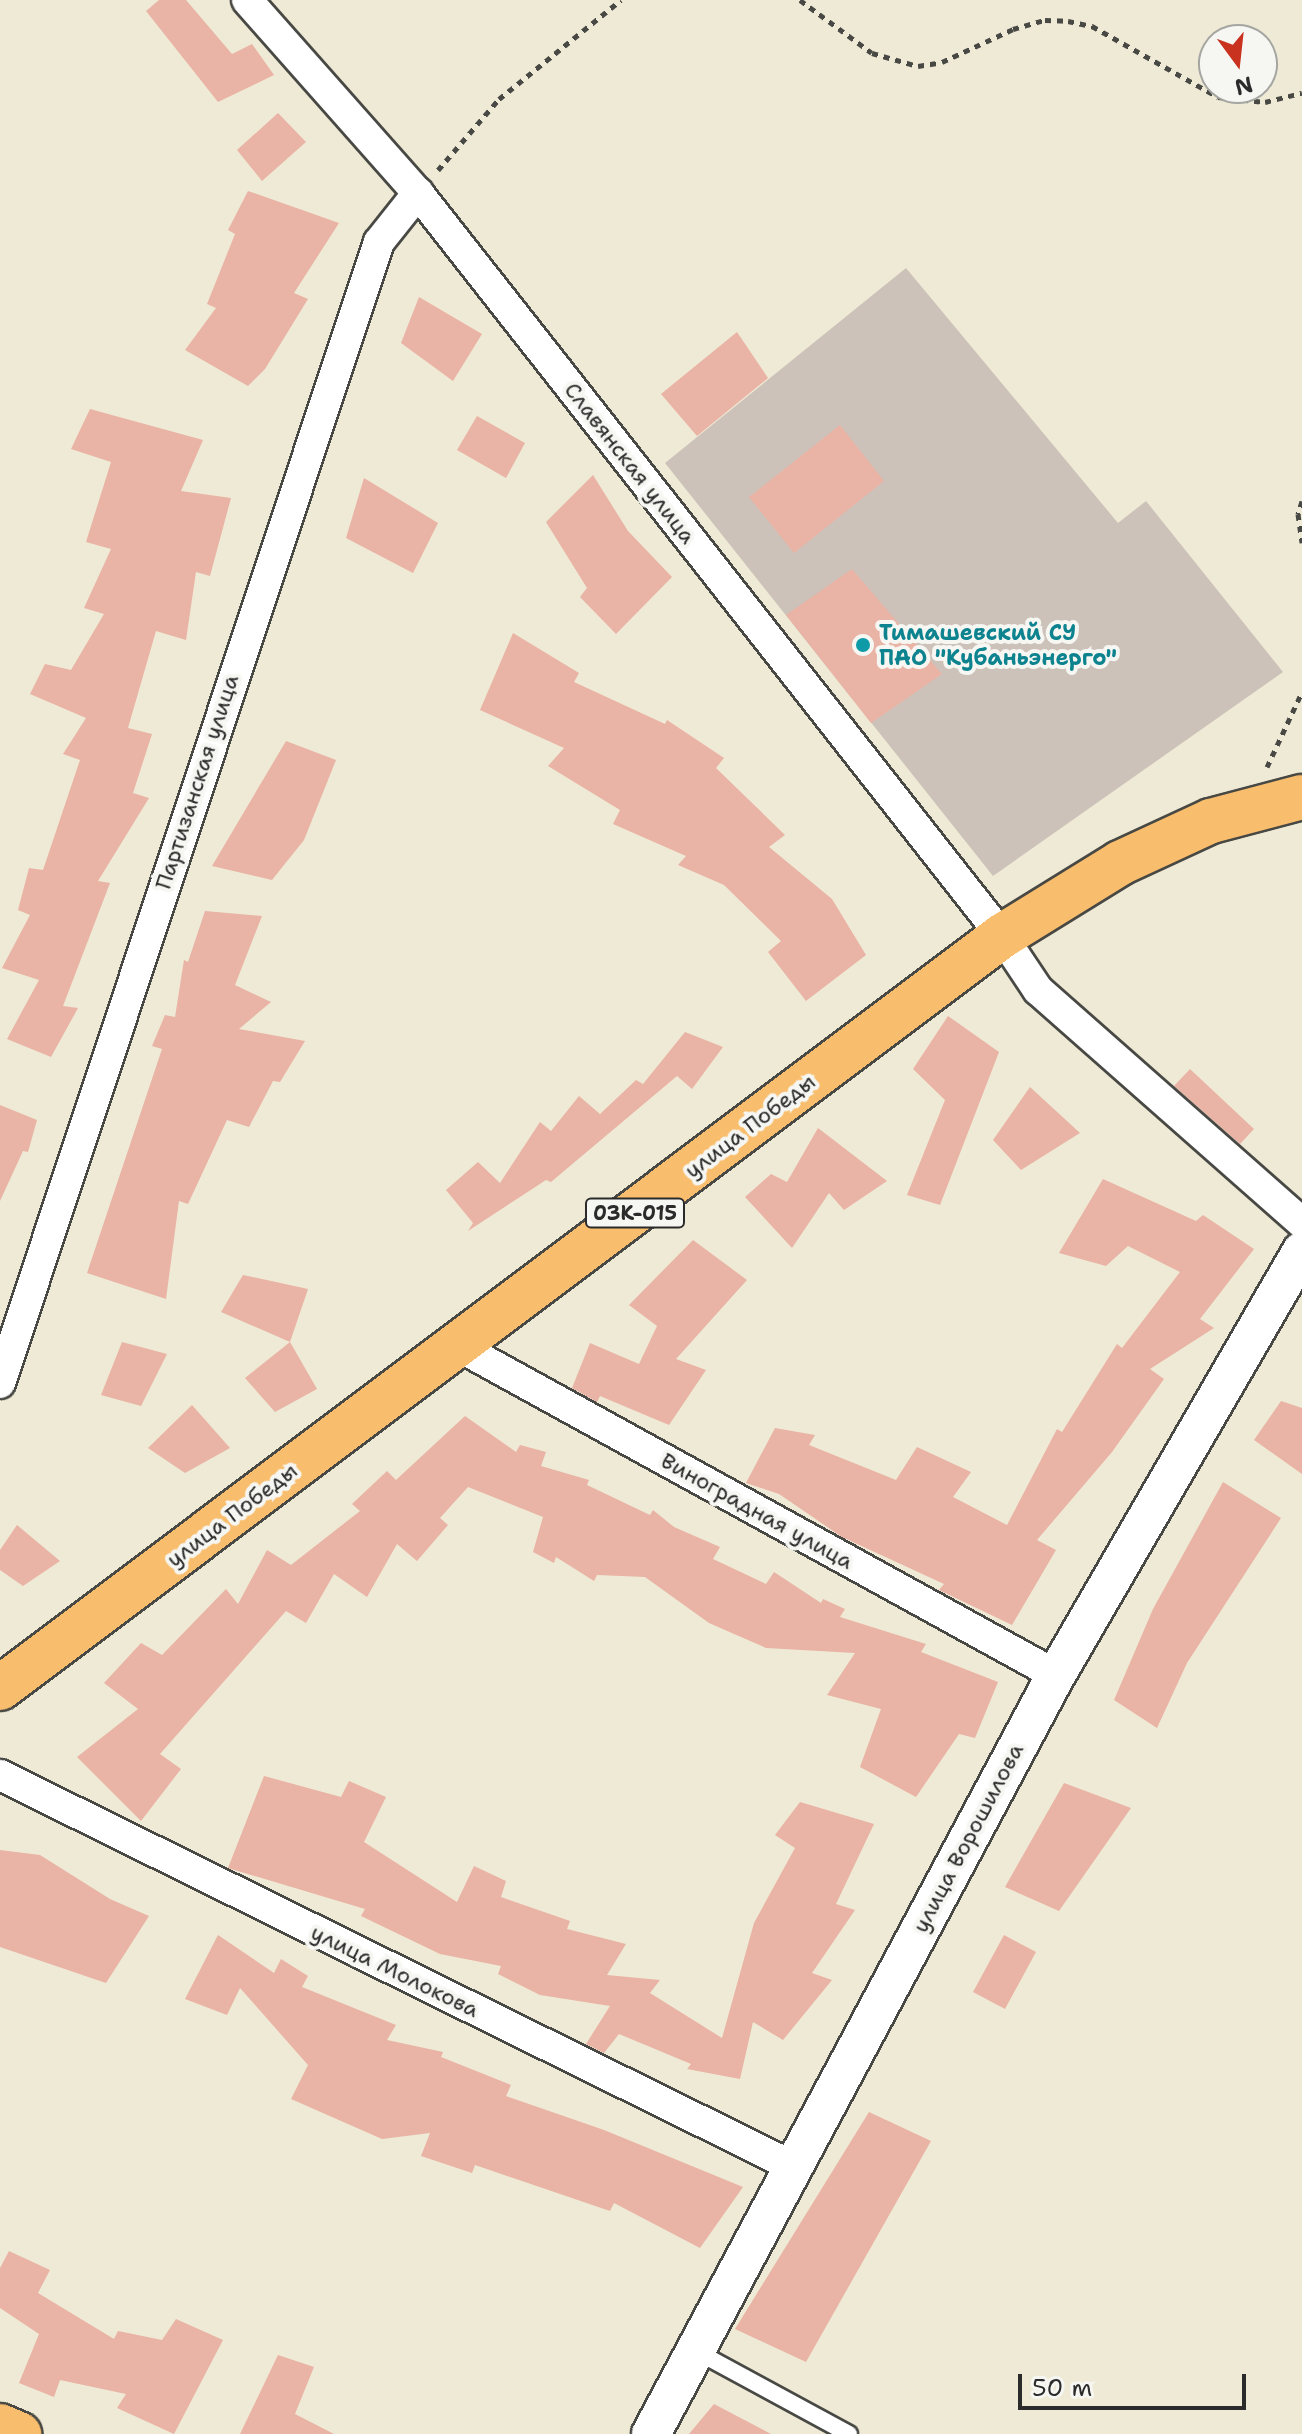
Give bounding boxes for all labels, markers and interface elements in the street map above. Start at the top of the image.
north arrow [1198,24,1278,104]
text: N [1232,69,1256,102]
street label: Славянская улица [559,377,701,549]
place label: Тимашевский СУ ПАО "Кубаньэнерго" [879,619,1117,670]
marker: Тимашевский СУ ПАО "Кубаньэнерго" [854,636,872,654]
street label: Партизанская улица [150,671,244,893]
street label: улица Победы [680,1068,820,1184]
road number: 03К-015 [583,1197,687,1229]
street label: Виноградная улица [656,1447,858,1575]
street label: улица Победы [162,1457,302,1573]
street label: улица Ворошилова [907,1739,1029,1937]
street label: улица Молокова [307,1919,483,2023]
scale bar [1022,2358,1250,2408]
text: 50 m [1032,2372,1092,2404]

